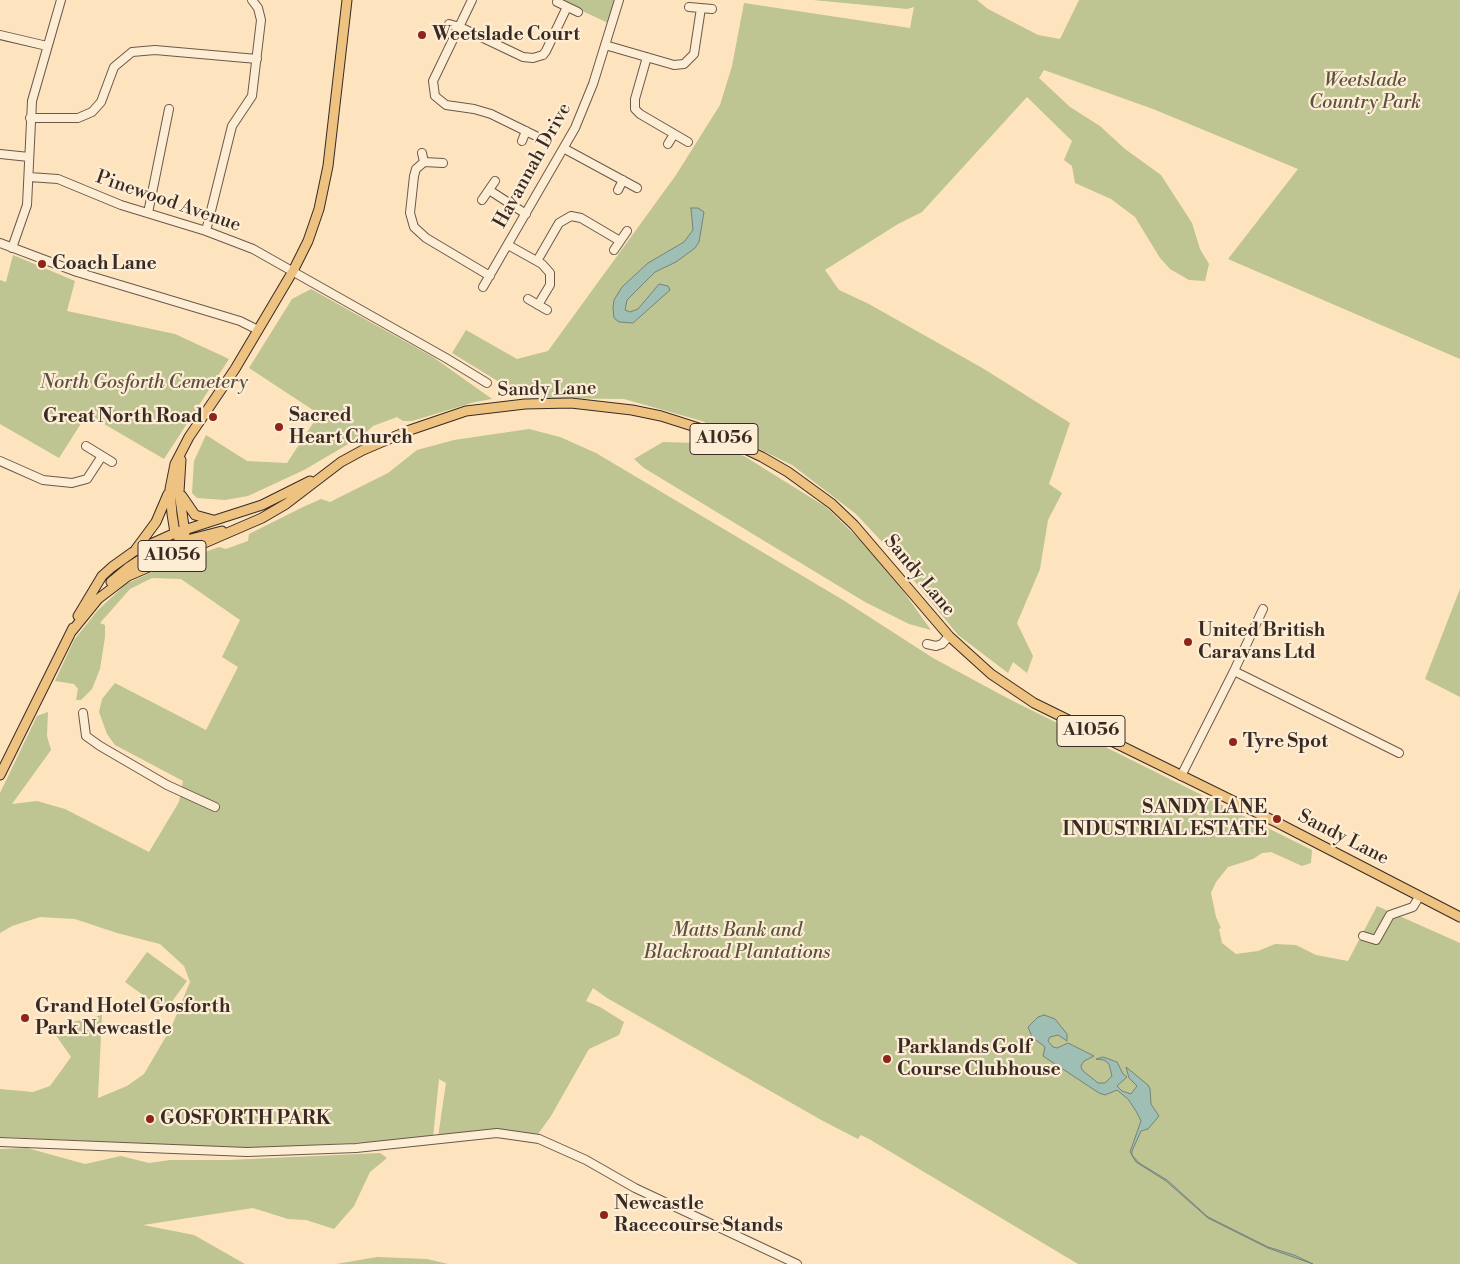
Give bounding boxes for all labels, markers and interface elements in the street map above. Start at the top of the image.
place label: Weetslade Court [432,24,580,46]
marker: Weetslade Court [416,29,428,41]
park label: Weetslade Country Park [1309,70,1421,114]
street label: Havannah Drive [489,99,577,233]
street label: Pinewood Avenue [93,167,243,237]
place label: Coach Lane [52,253,157,275]
marker: Coach Lane [36,258,48,270]
park label: North Gosforth Cemetery [40,372,248,394]
street label: Sandy Lane [497,378,597,402]
place label: Sacred Heart Church [289,405,413,449]
place label: Great North Road [43,406,203,428]
marker: Great North Road [207,411,219,423]
marker: Sacred Heart Church [273,421,285,433]
road number: A1056 [690,424,758,454]
street label: Sandy Lane [878,531,960,621]
road number: A1056 [138,540,206,572]
place label: United British Caravans Ltd [1198,620,1325,664]
marker: United British Caravans Ltd [1182,636,1194,648]
road number: A1056 [1057,716,1125,746]
place label: Tyre Spot [1243,731,1328,753]
marker: Tyre Spot [1227,736,1239,748]
place label: SANDY LANE INDUSTRIAL ESTATE [1063,797,1267,841]
street label: Sandy Lane [1294,805,1392,871]
marker: SANDY LANE INDUSTRIAL ESTATE [1271,813,1283,825]
park label: Matts Bank and Blackroad Plantations [644,920,830,964]
place label: Grand Hotel Gosforth Park Newcastle [35,996,230,1040]
marker: Grand Hotel Gosforth Park Newcastle [19,1012,31,1024]
place label: Parklands Golf Course Clubhouse [897,1037,1061,1081]
marker: Parklands Golf Course Clubhouse [881,1053,893,1065]
place label: GOSFORTH PARK [160,1108,331,1130]
marker: GOSFORTH PARK [144,1113,156,1125]
place label: Newcastle Racecourse Stands [614,1193,783,1237]
marker: Newcastle Racecourse Stands [598,1209,610,1221]

